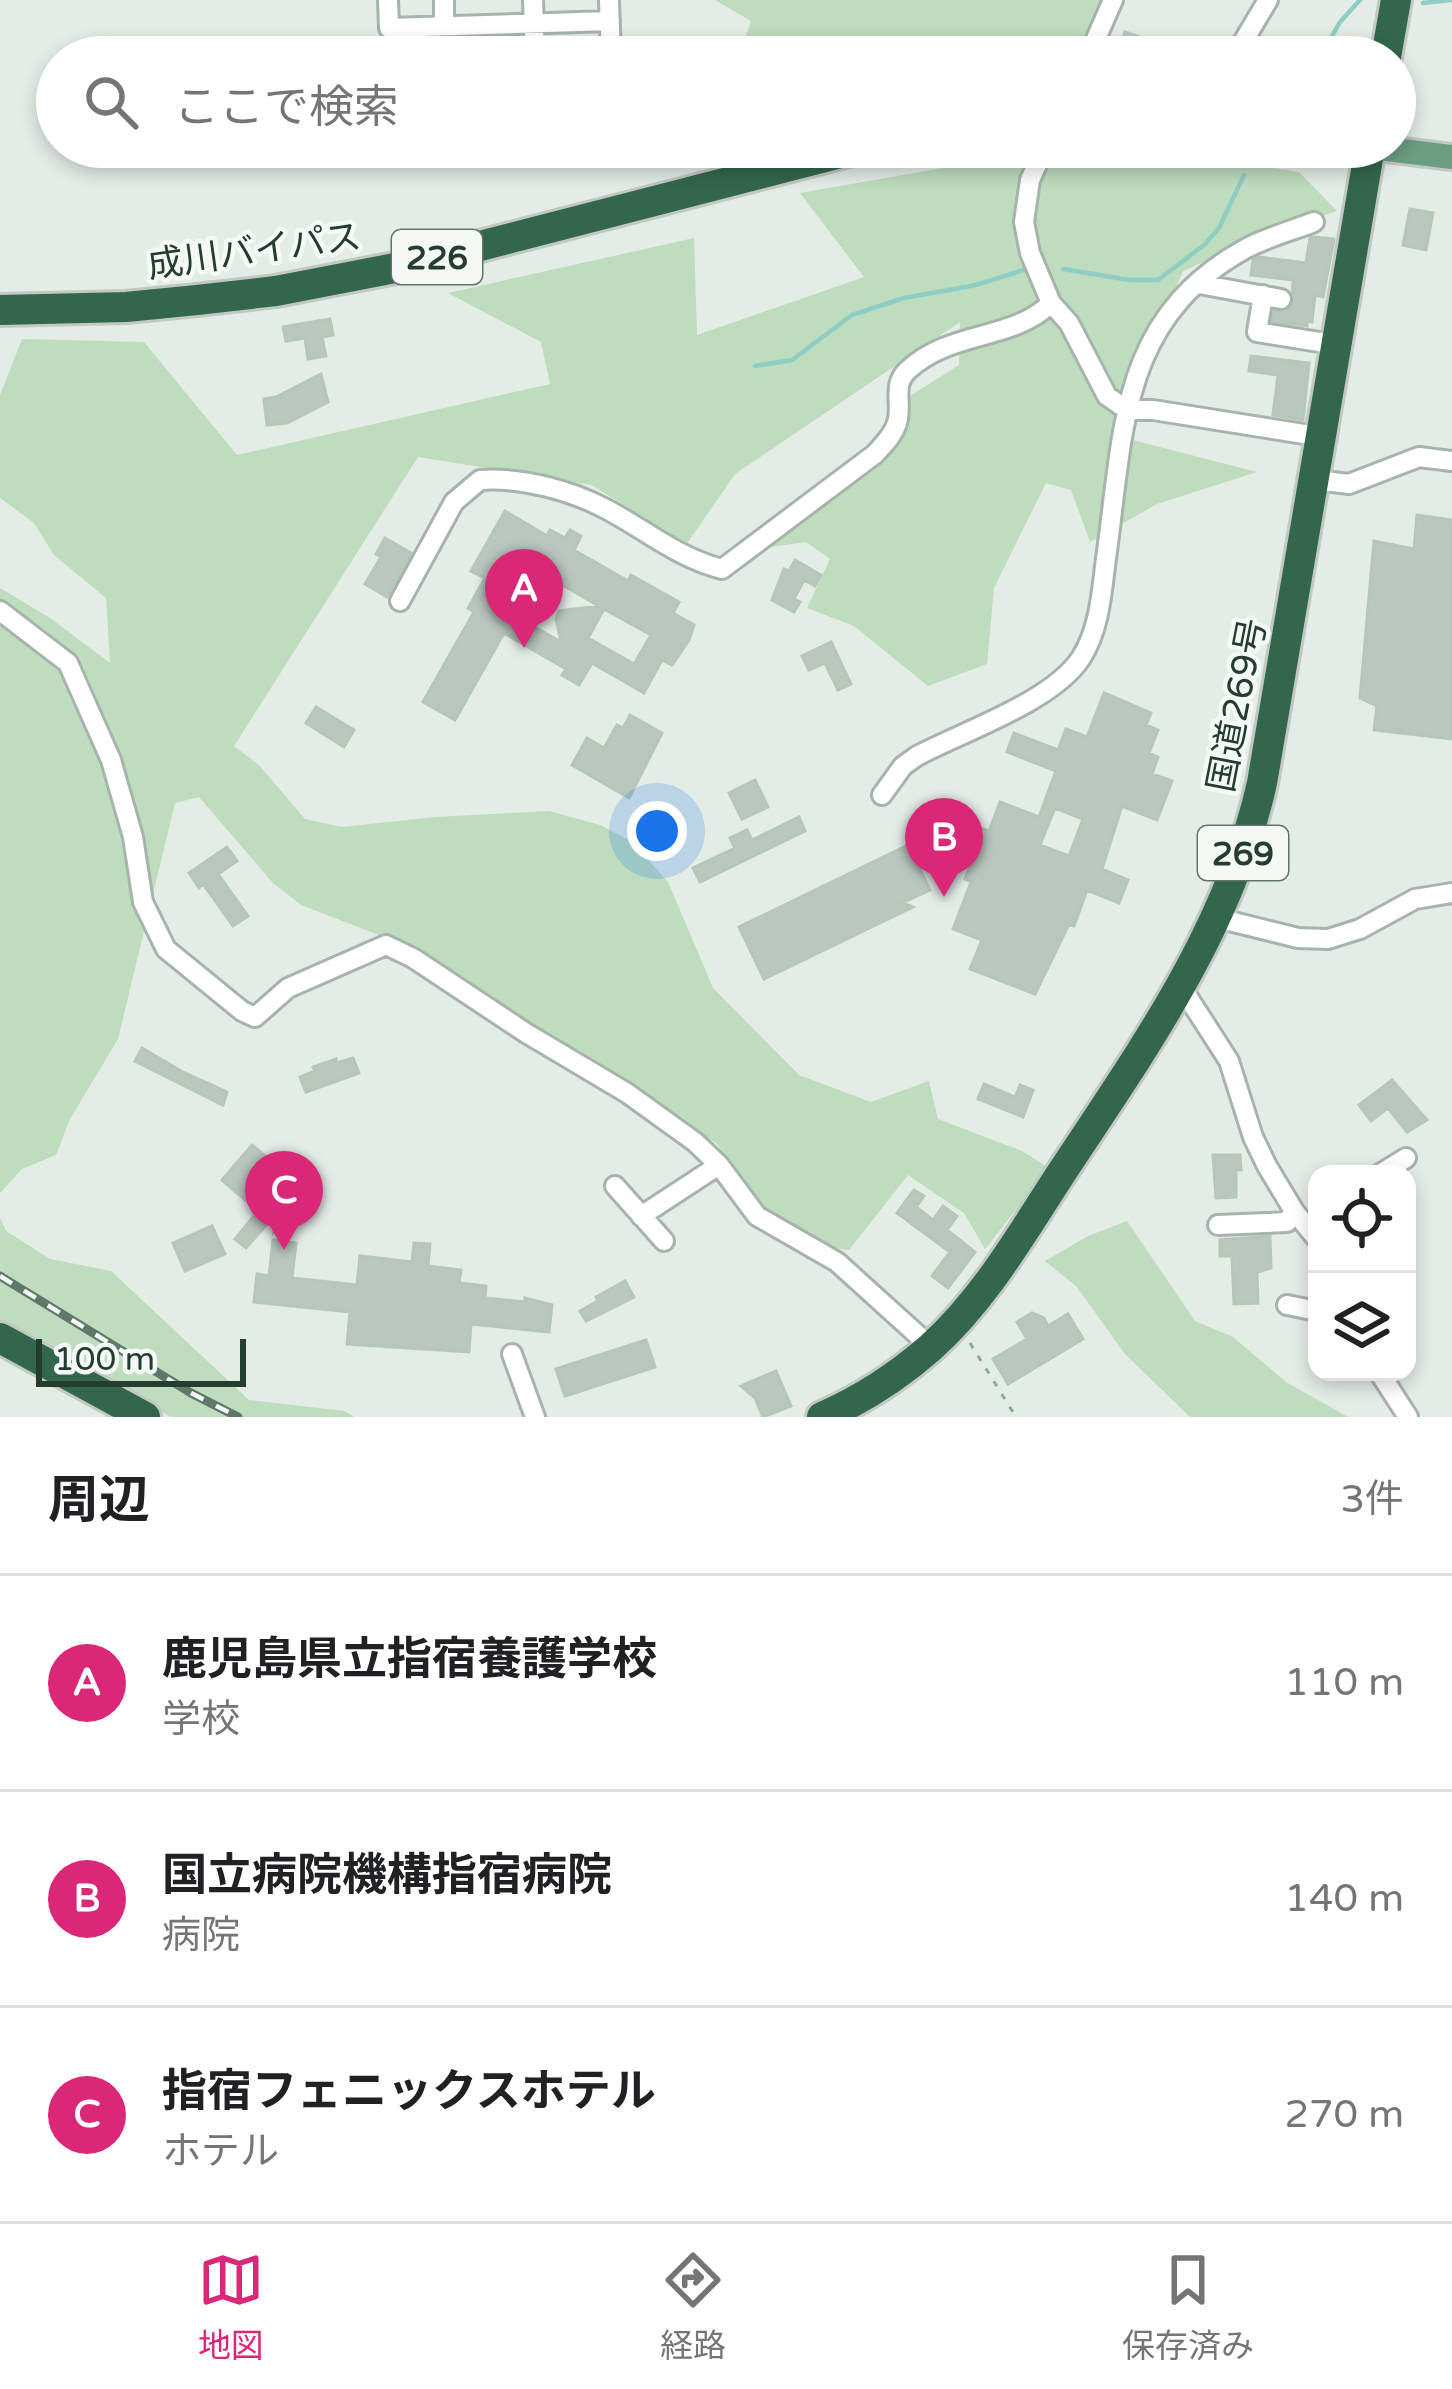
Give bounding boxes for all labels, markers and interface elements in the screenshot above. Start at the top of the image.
search box [36,36,1416,168]
icon: search [78,69,144,135]
text: ここで検索 [174,81,399,135]
street label: 成川バイパス [145,215,364,288]
road number: 226 [392,230,482,284]
pin: A [485,549,563,648]
street label: 国道269号 [1200,615,1275,796]
pin: B [905,798,983,897]
your location [627,801,687,861]
road number: 269 [1198,826,1288,880]
pin: C [245,1151,323,1250]
map controls [1308,1165,1416,1381]
button: locate [1308,1165,1416,1273]
button: layers [1308,1273,1416,1381]
scale bar [36,1333,246,1386]
text: 100 m [54,1340,155,1379]
text: 周辺 [48,1470,150,1532]
text: 3件 [1341,1476,1404,1523]
text: 鹿児島県立指宿養護学校 [162,1633,657,1687]
text: A [72,1659,102,1706]
text: 110 m [1285,1659,1404,1706]
text: 学校 [162,1696,240,1743]
text: 国立病院機構指宿病院 [162,1849,612,1903]
text: B [73,1875,101,1922]
text: 140 m [1285,1875,1404,1922]
text: 病院 [162,1912,240,1959]
text: 指宿フェニックスホテル [162,2065,656,2119]
text: C [73,2091,101,2138]
text: 270 m [1285,2091,1404,2138]
text: ホテル [162,2128,279,2175]
tab: 地図 [198,2247,264,2367]
tab: 経路 [660,2247,726,2367]
tab: 保存済み [1122,2247,1254,2367]

